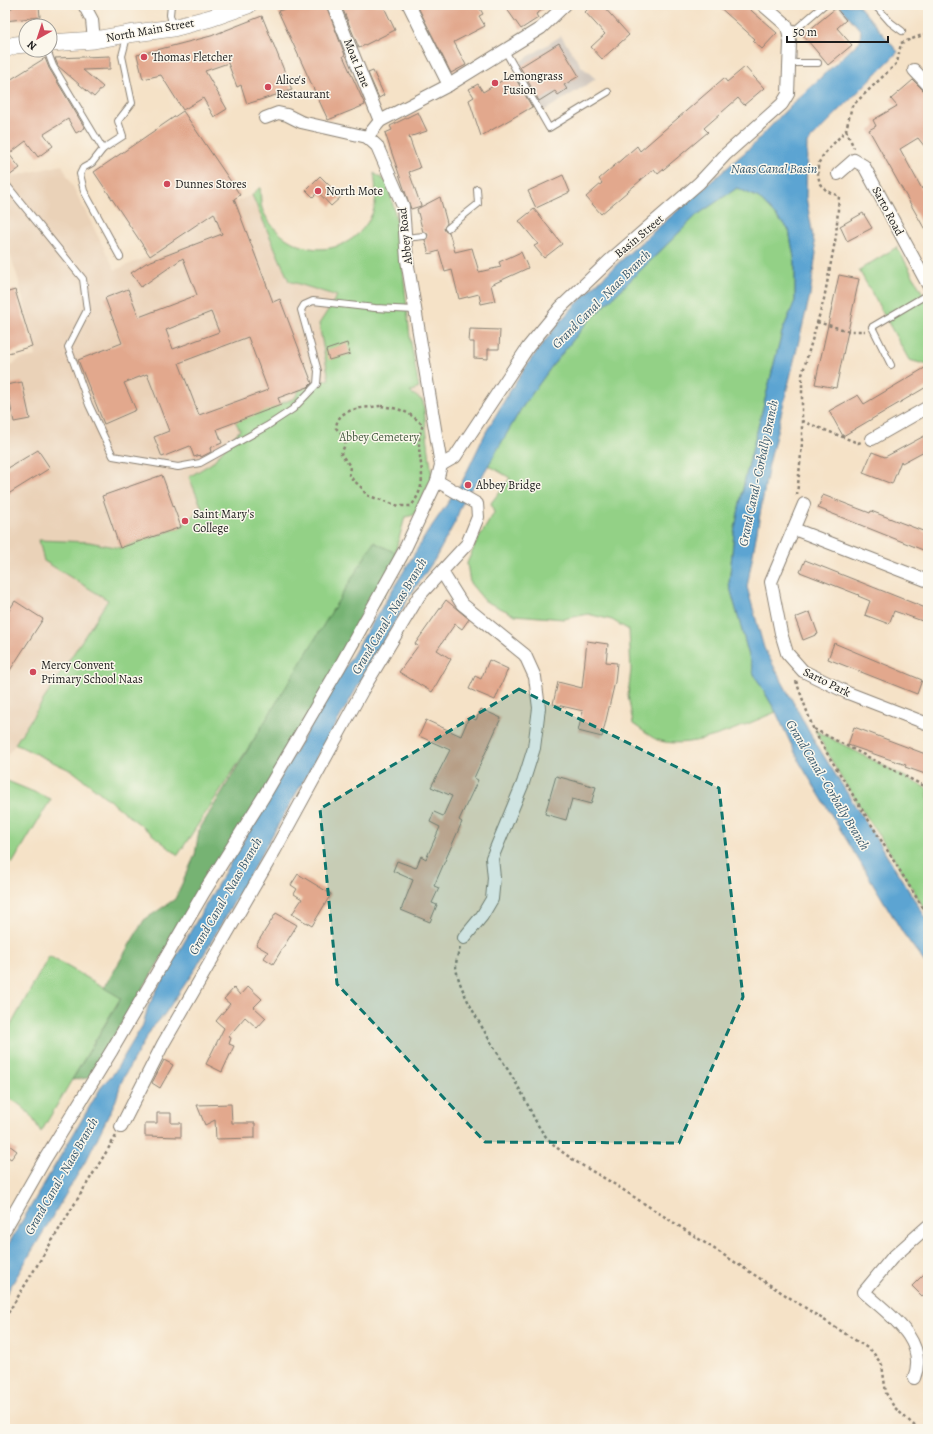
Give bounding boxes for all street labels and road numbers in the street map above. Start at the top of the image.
street label: North Main Street [105,14,195,46]
street label: Moat Lane [340,36,374,90]
street label: Sarto Road [868,184,908,239]
street label: Abbey Road [394,206,416,266]
street label: Basin Street [611,211,667,261]
street label: Sarto Park [801,664,854,700]

